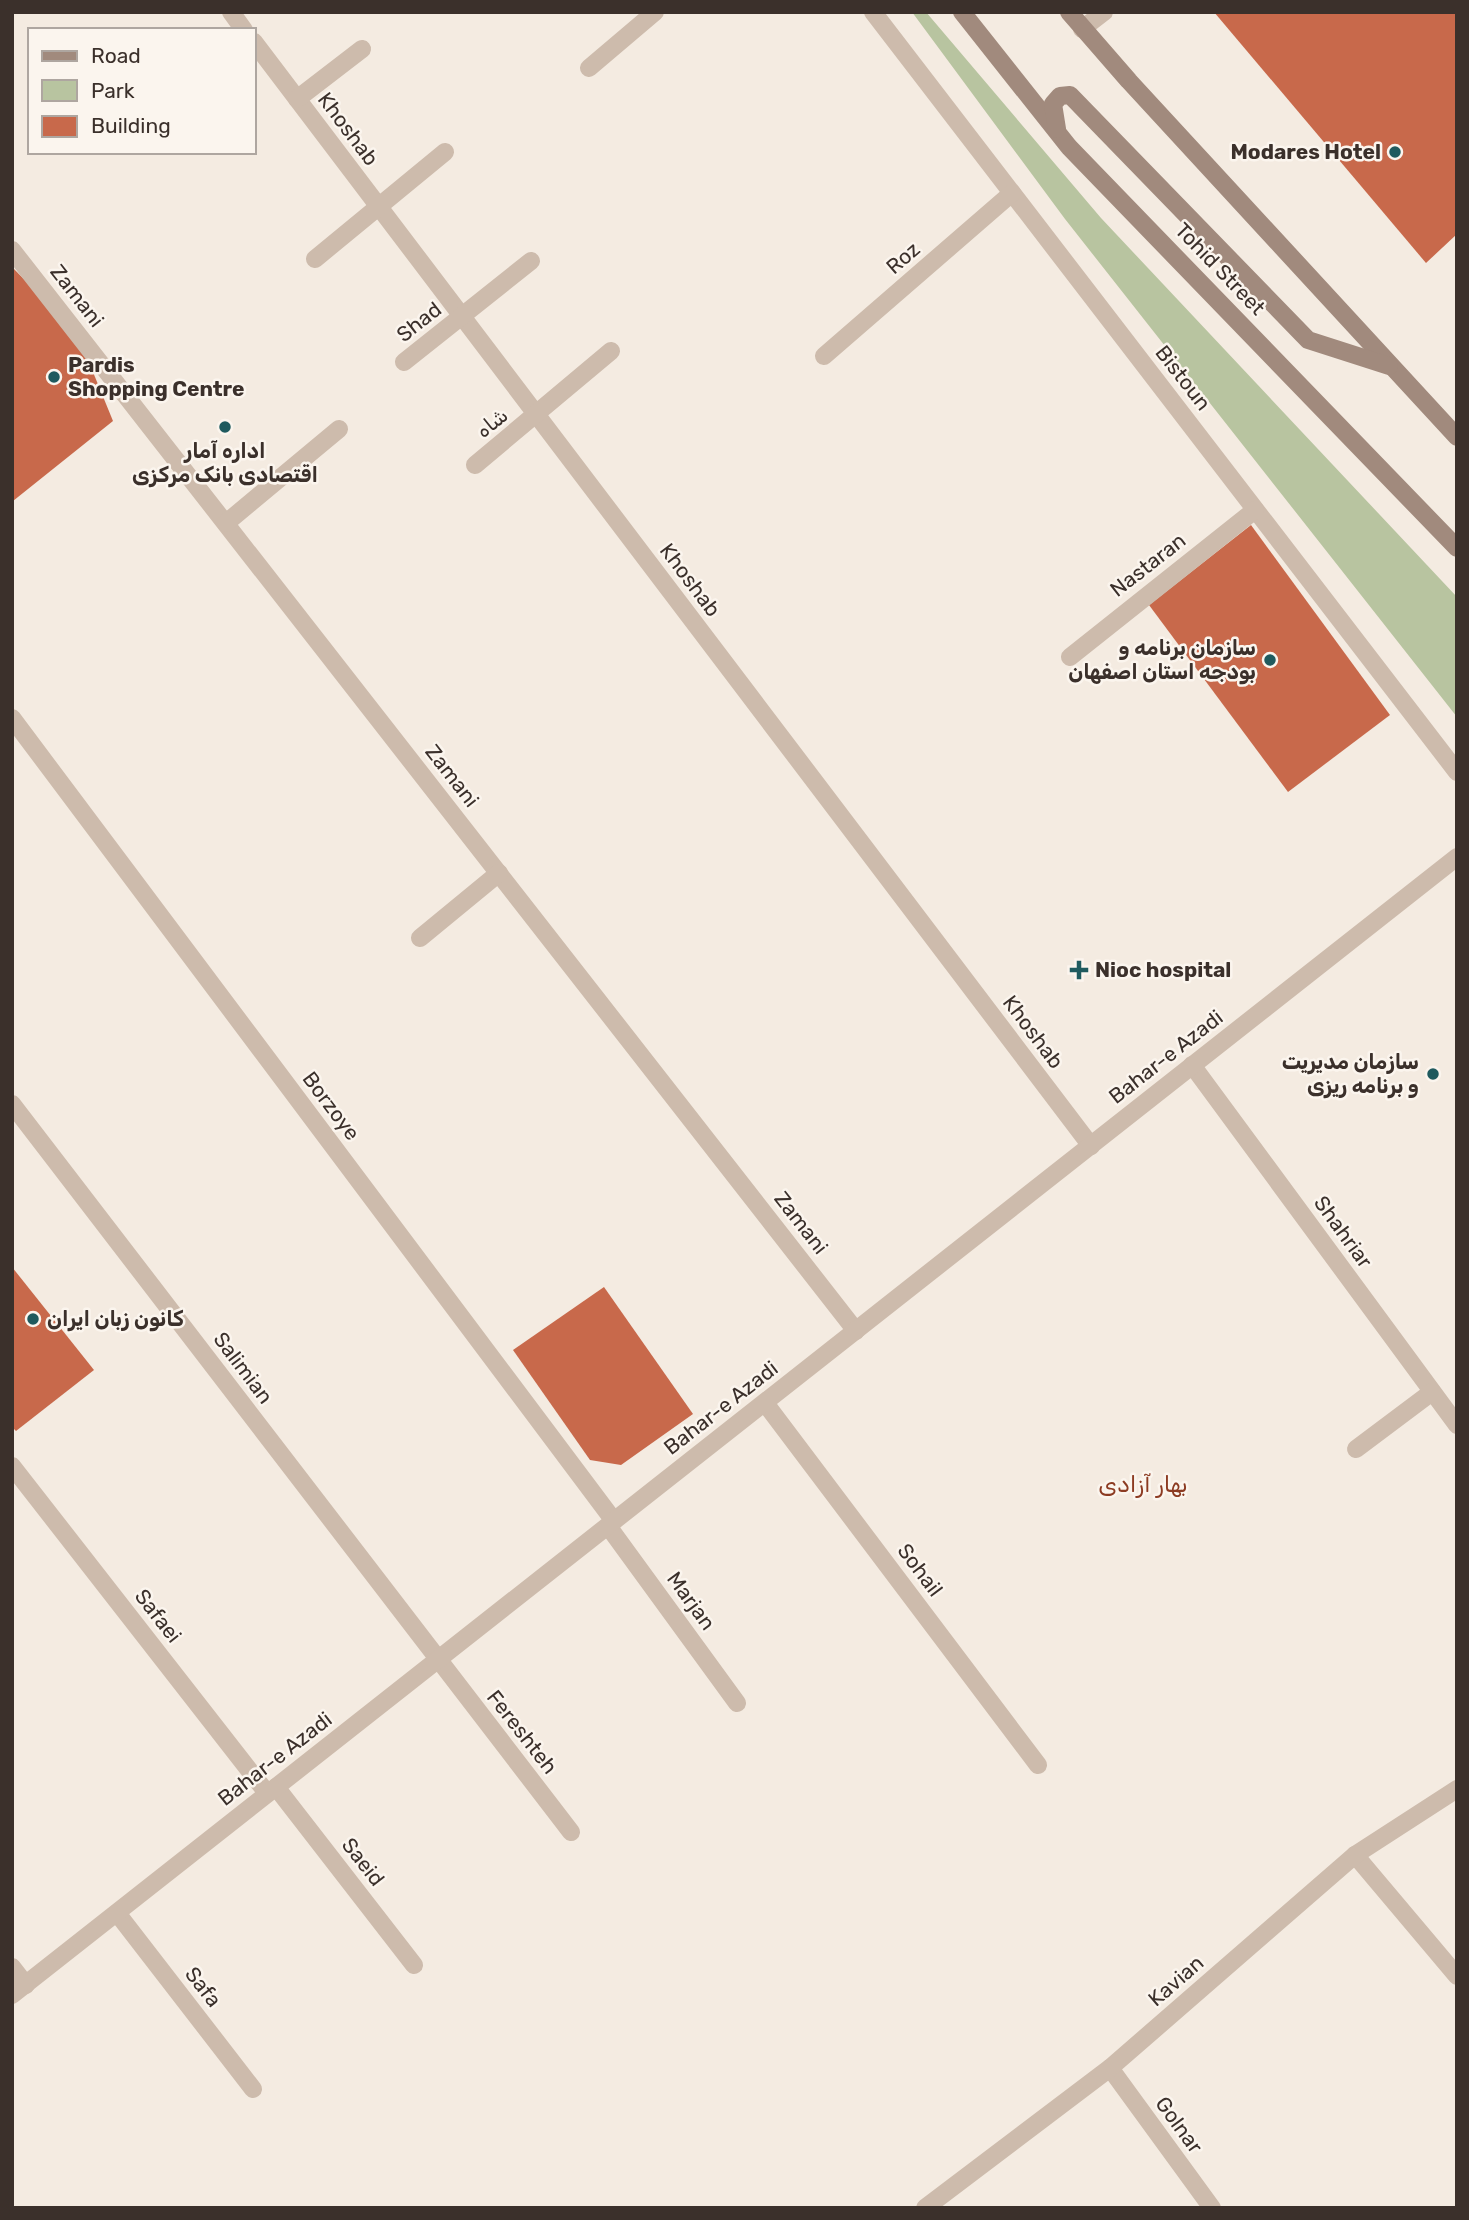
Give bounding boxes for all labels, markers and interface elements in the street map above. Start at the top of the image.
legend [28,28,256,154]
text: Road [91,43,141,68]
text: Park [91,78,135,103]
street label: Khoshab [313,87,384,170]
text: Building [91,113,171,138]
place label: Modares Hotel [1230,139,1381,164]
marker: Modares Hotel [1387,144,1403,160]
street label: Tohid Street [1170,217,1270,320]
street label: Roz [881,236,925,279]
street label: Zamani [45,260,109,332]
street label: Shad [391,296,446,347]
street label: Bistoun [1150,340,1216,415]
place label: Pardis Shopping Centre [68,352,245,401]
marker: Pardis Shopping Centre [46,369,62,385]
street label: شاه [471,402,513,443]
marker: اداره آمار اقتصادی بانک مرکزی [217,419,233,435]
place label: اداره آمار اقتصادی بانک مرکزی [132,438,318,488]
street label: Nastaran [1105,527,1190,602]
street label: Khoshab [655,538,726,621]
place label: سازمان برنامه و بودجه استان اصفهان [1068,635,1256,685]
marker: سازمان برنامه و بودجه استان اصفهان [1262,652,1278,668]
street label: Zamani [420,740,484,812]
place label: Nioc hospital [1095,957,1231,982]
marker: Nioc hospital [1069,960,1089,980]
street label: Khoshab [998,990,1069,1073]
street label: Bahar-e Azadi [1104,1004,1228,1109]
place label: سازمان مدیریت و برنامه ریزی [1282,1049,1419,1099]
marker: سازمان مدیریت و برنامه ریزی [1425,1066,1441,1082]
street label: Borzoye [298,1067,365,1145]
street label: Zamani [769,1187,833,1259]
street label: Shahriar [1309,1191,1378,1273]
place label: کانون زبان ایران [47,1306,184,1332]
marker: کانون زبان ایران [25,1311,41,1327]
street label: Salimian [208,1327,278,1408]
street label: Bahar-e Azadi [659,1355,783,1460]
district label: بهار آزادی [1098,1470,1188,1498]
street label: Sohail [892,1538,948,1601]
street label: Marjan [662,1567,721,1635]
street label: Safaei [130,1584,187,1647]
street label: Fereshteh [482,1685,563,1779]
street label: Bahar-e Azadi [213,1706,337,1811]
street label: Saeid [337,1833,390,1891]
street label: Kavian [1143,1950,1208,2011]
street label: Safa [180,1962,227,2012]
street label: Golnar [1151,2092,1208,2158]

